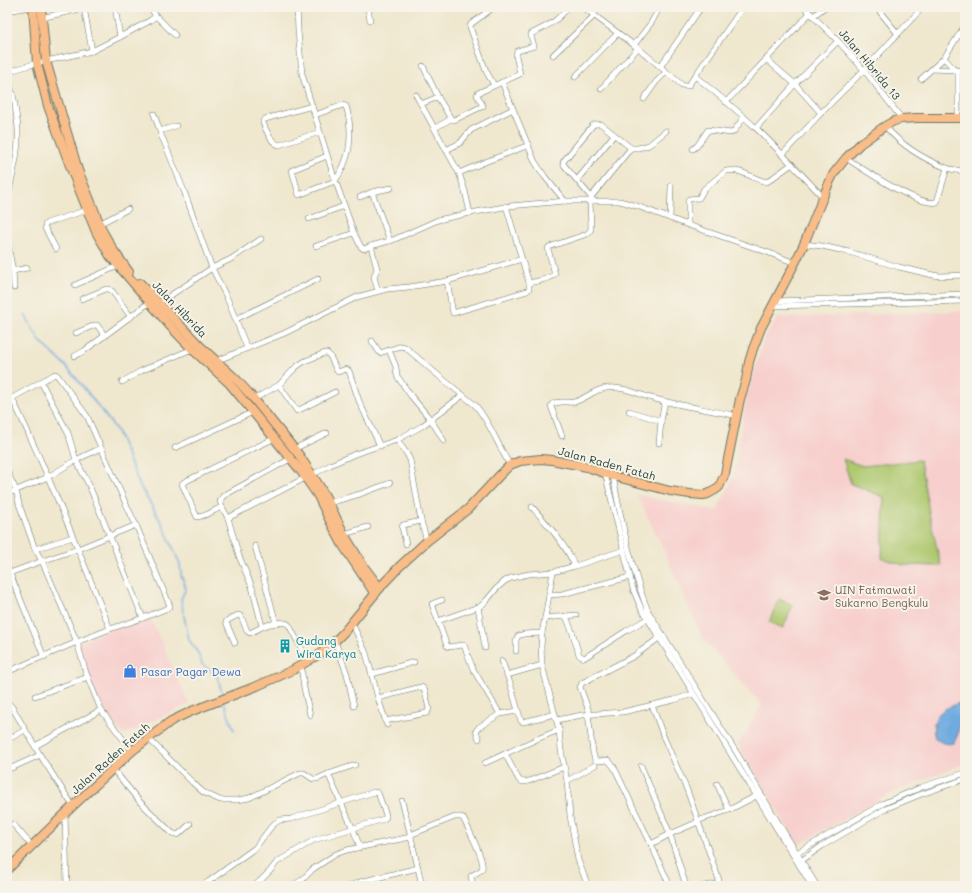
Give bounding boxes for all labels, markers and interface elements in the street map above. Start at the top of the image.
street label: Jalan Hibrida 13 [836,25,904,103]
street label: Jalan Hibrida [149,278,211,341]
street label: Jalan Raden Fatah [557,443,657,483]
place label: UIN Fatmawati Sukarno Bengkulu [835,582,928,610]
school or university icon: UIN Fatmawati Sukarno Bengkulu [816,587,832,603]
place label: Gudang Wira Karya [296,633,357,661]
building icon: Gudang Wira Karya [277,638,293,654]
shop icon: Pasar Pagar Dewa [122,663,138,679]
place label: Pasar Pagar Dewa [141,664,242,679]
street label: Jalan Raden Fatah [68,719,152,797]

